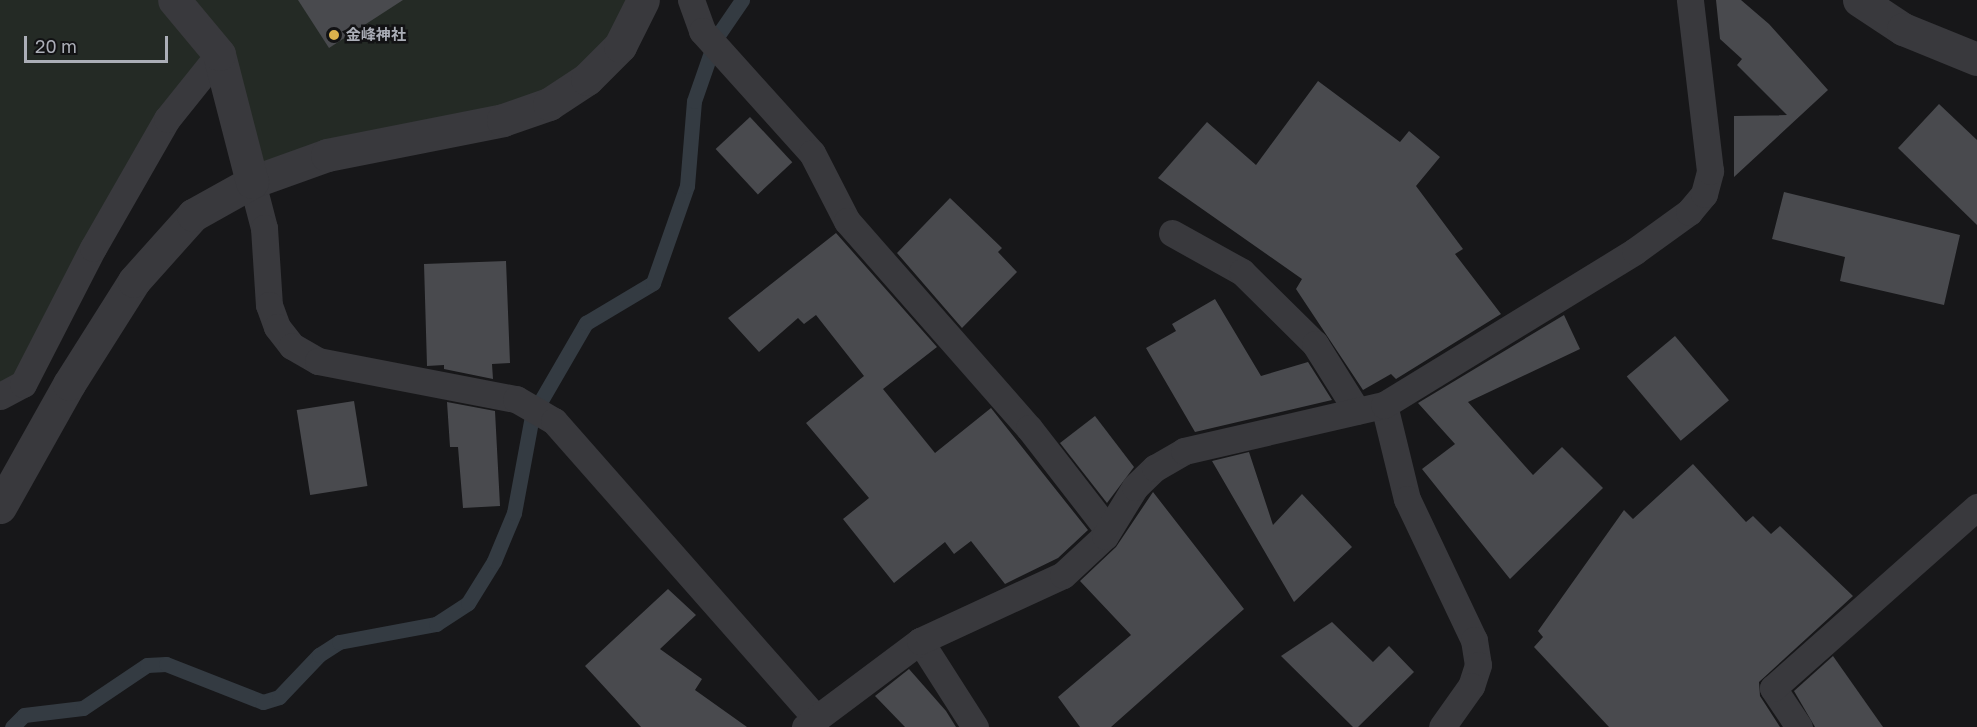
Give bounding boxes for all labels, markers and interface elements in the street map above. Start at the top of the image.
scale bar [27,24,171,62]
place label: 金峰神社 [346,26,406,44]
marker: 金峰神社 [327,28,341,42]
text: 20 m [35,35,77,57]

